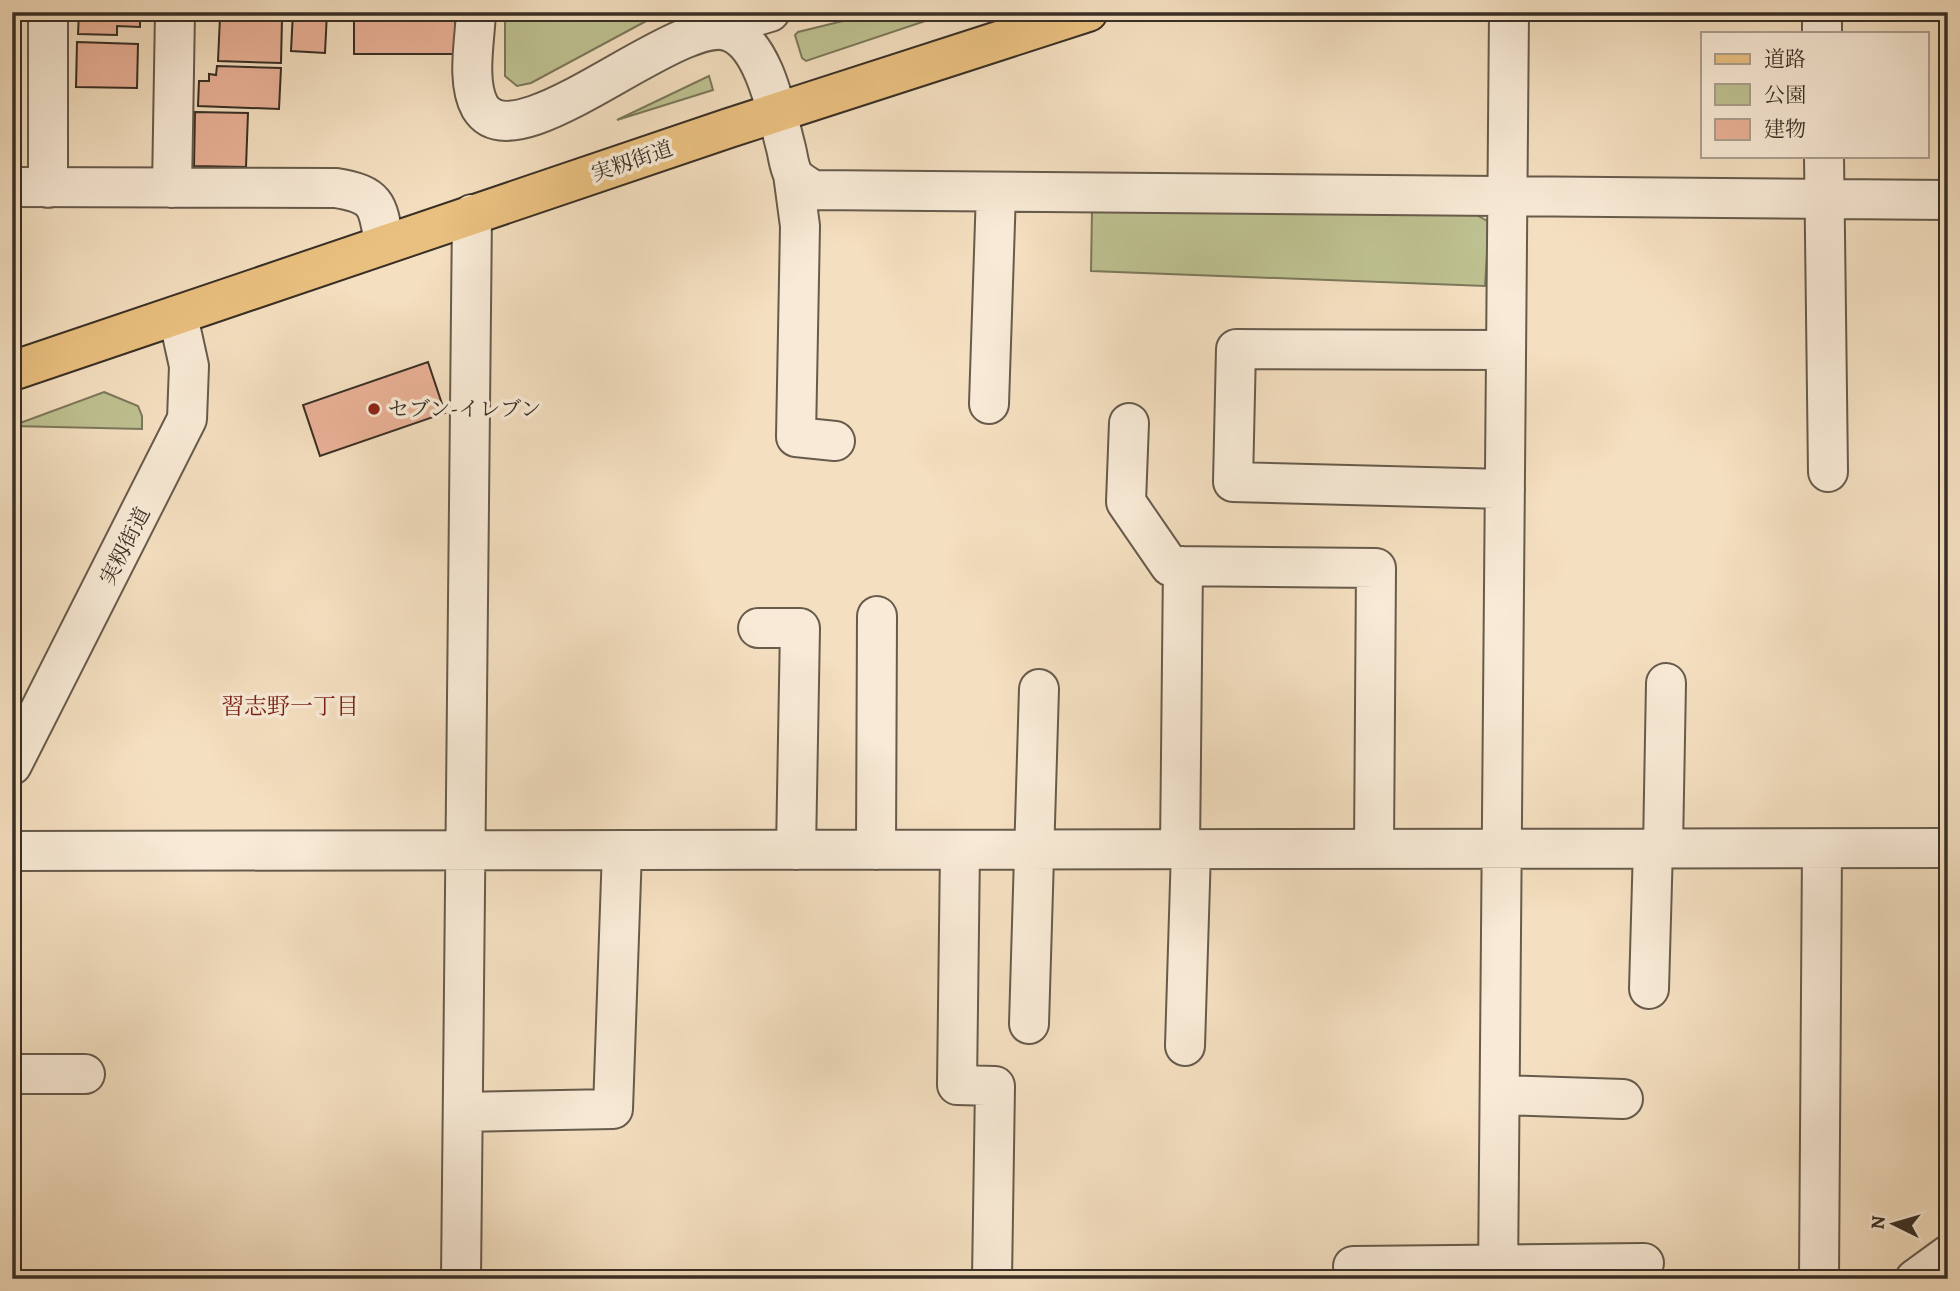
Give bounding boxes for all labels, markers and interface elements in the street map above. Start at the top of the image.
legend [1701,32,1928,158]
text: 道路 [1764,45,1806,73]
text: 公園 [1764,81,1806,109]
text: 建物 [1764,115,1806,143]
street label: 実籾街道 [588,134,676,188]
place label: セブン-イレブン [388,395,541,423]
marker: セブン-イレブン [366,401,382,417]
street label: 実籾街道 [93,502,157,590]
district label: 習志野一丁目 [221,691,359,722]
north arrow [1858,1190,1928,1260]
text: N [1865,1214,1892,1231]

